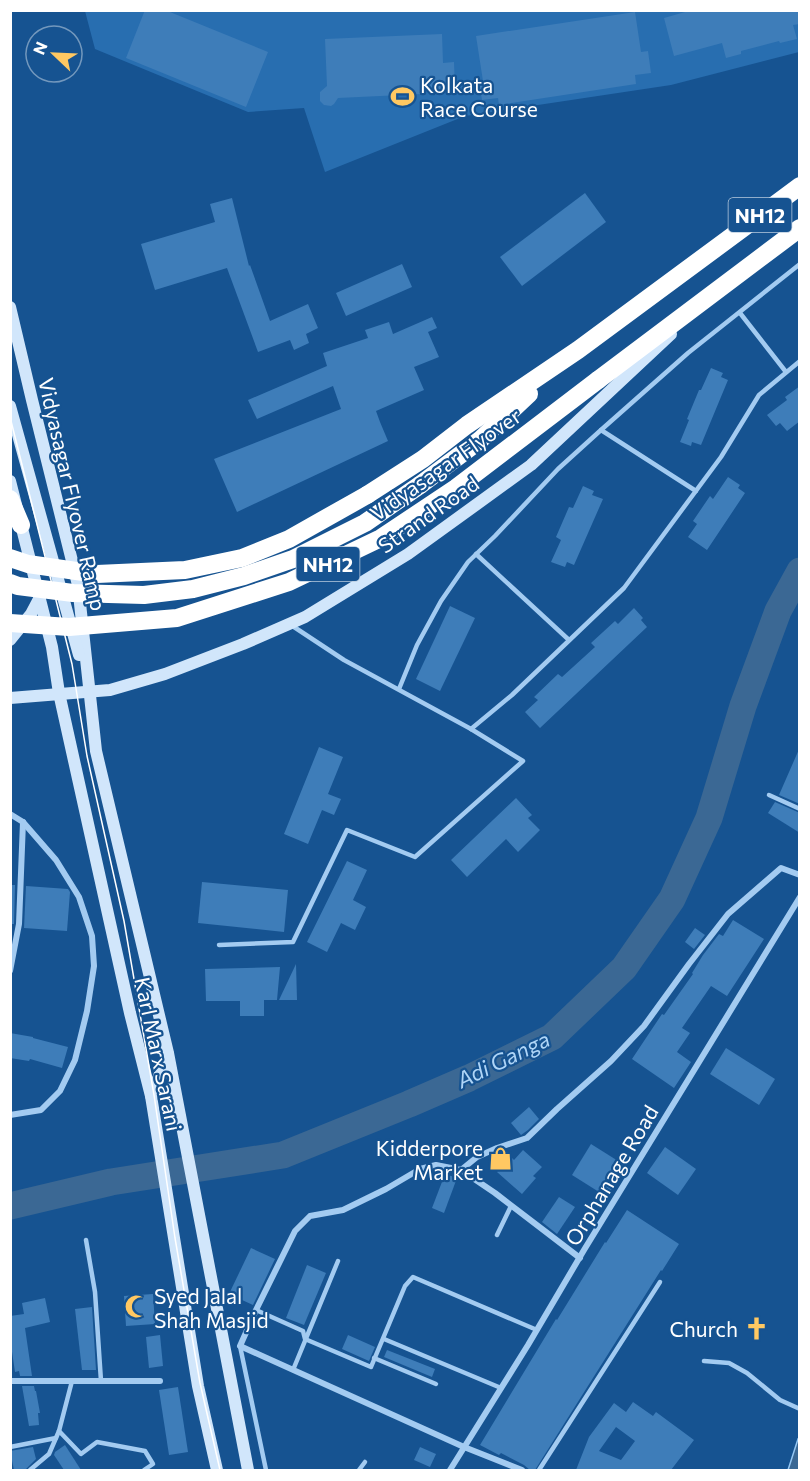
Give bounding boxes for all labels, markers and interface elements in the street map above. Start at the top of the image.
north arrow [24,24,84,84]
text: N [29,39,51,57]
place label: Kolkata Race Course [420,72,538,121]
sports icon: Kolkata Race Course [389,83,415,109]
road number: NH12 [728,198,792,232]
street label: Vidyasagar Flyover Ramp [34,375,112,613]
street label: Vidyasagar Flyover [365,403,525,525]
street label: Strand Road [373,470,483,558]
road number: NH12 [296,547,360,581]
street label: Karl Marx Sarani [130,975,188,1133]
water label: Adi Ganga [451,1025,554,1094]
street label: Orphanage Road [559,1100,663,1250]
place label: Kidderpore Market [376,1135,483,1184]
shop icon: Kidderpore Market [488,1146,514,1172]
place label: Syed Jalal Shah Masjid [154,1283,269,1332]
mosque icon: Syed Jalal Shah Masjid [123,1294,149,1320]
church icon: Church [743,1315,769,1341]
place label: Church [669,1316,738,1341]

